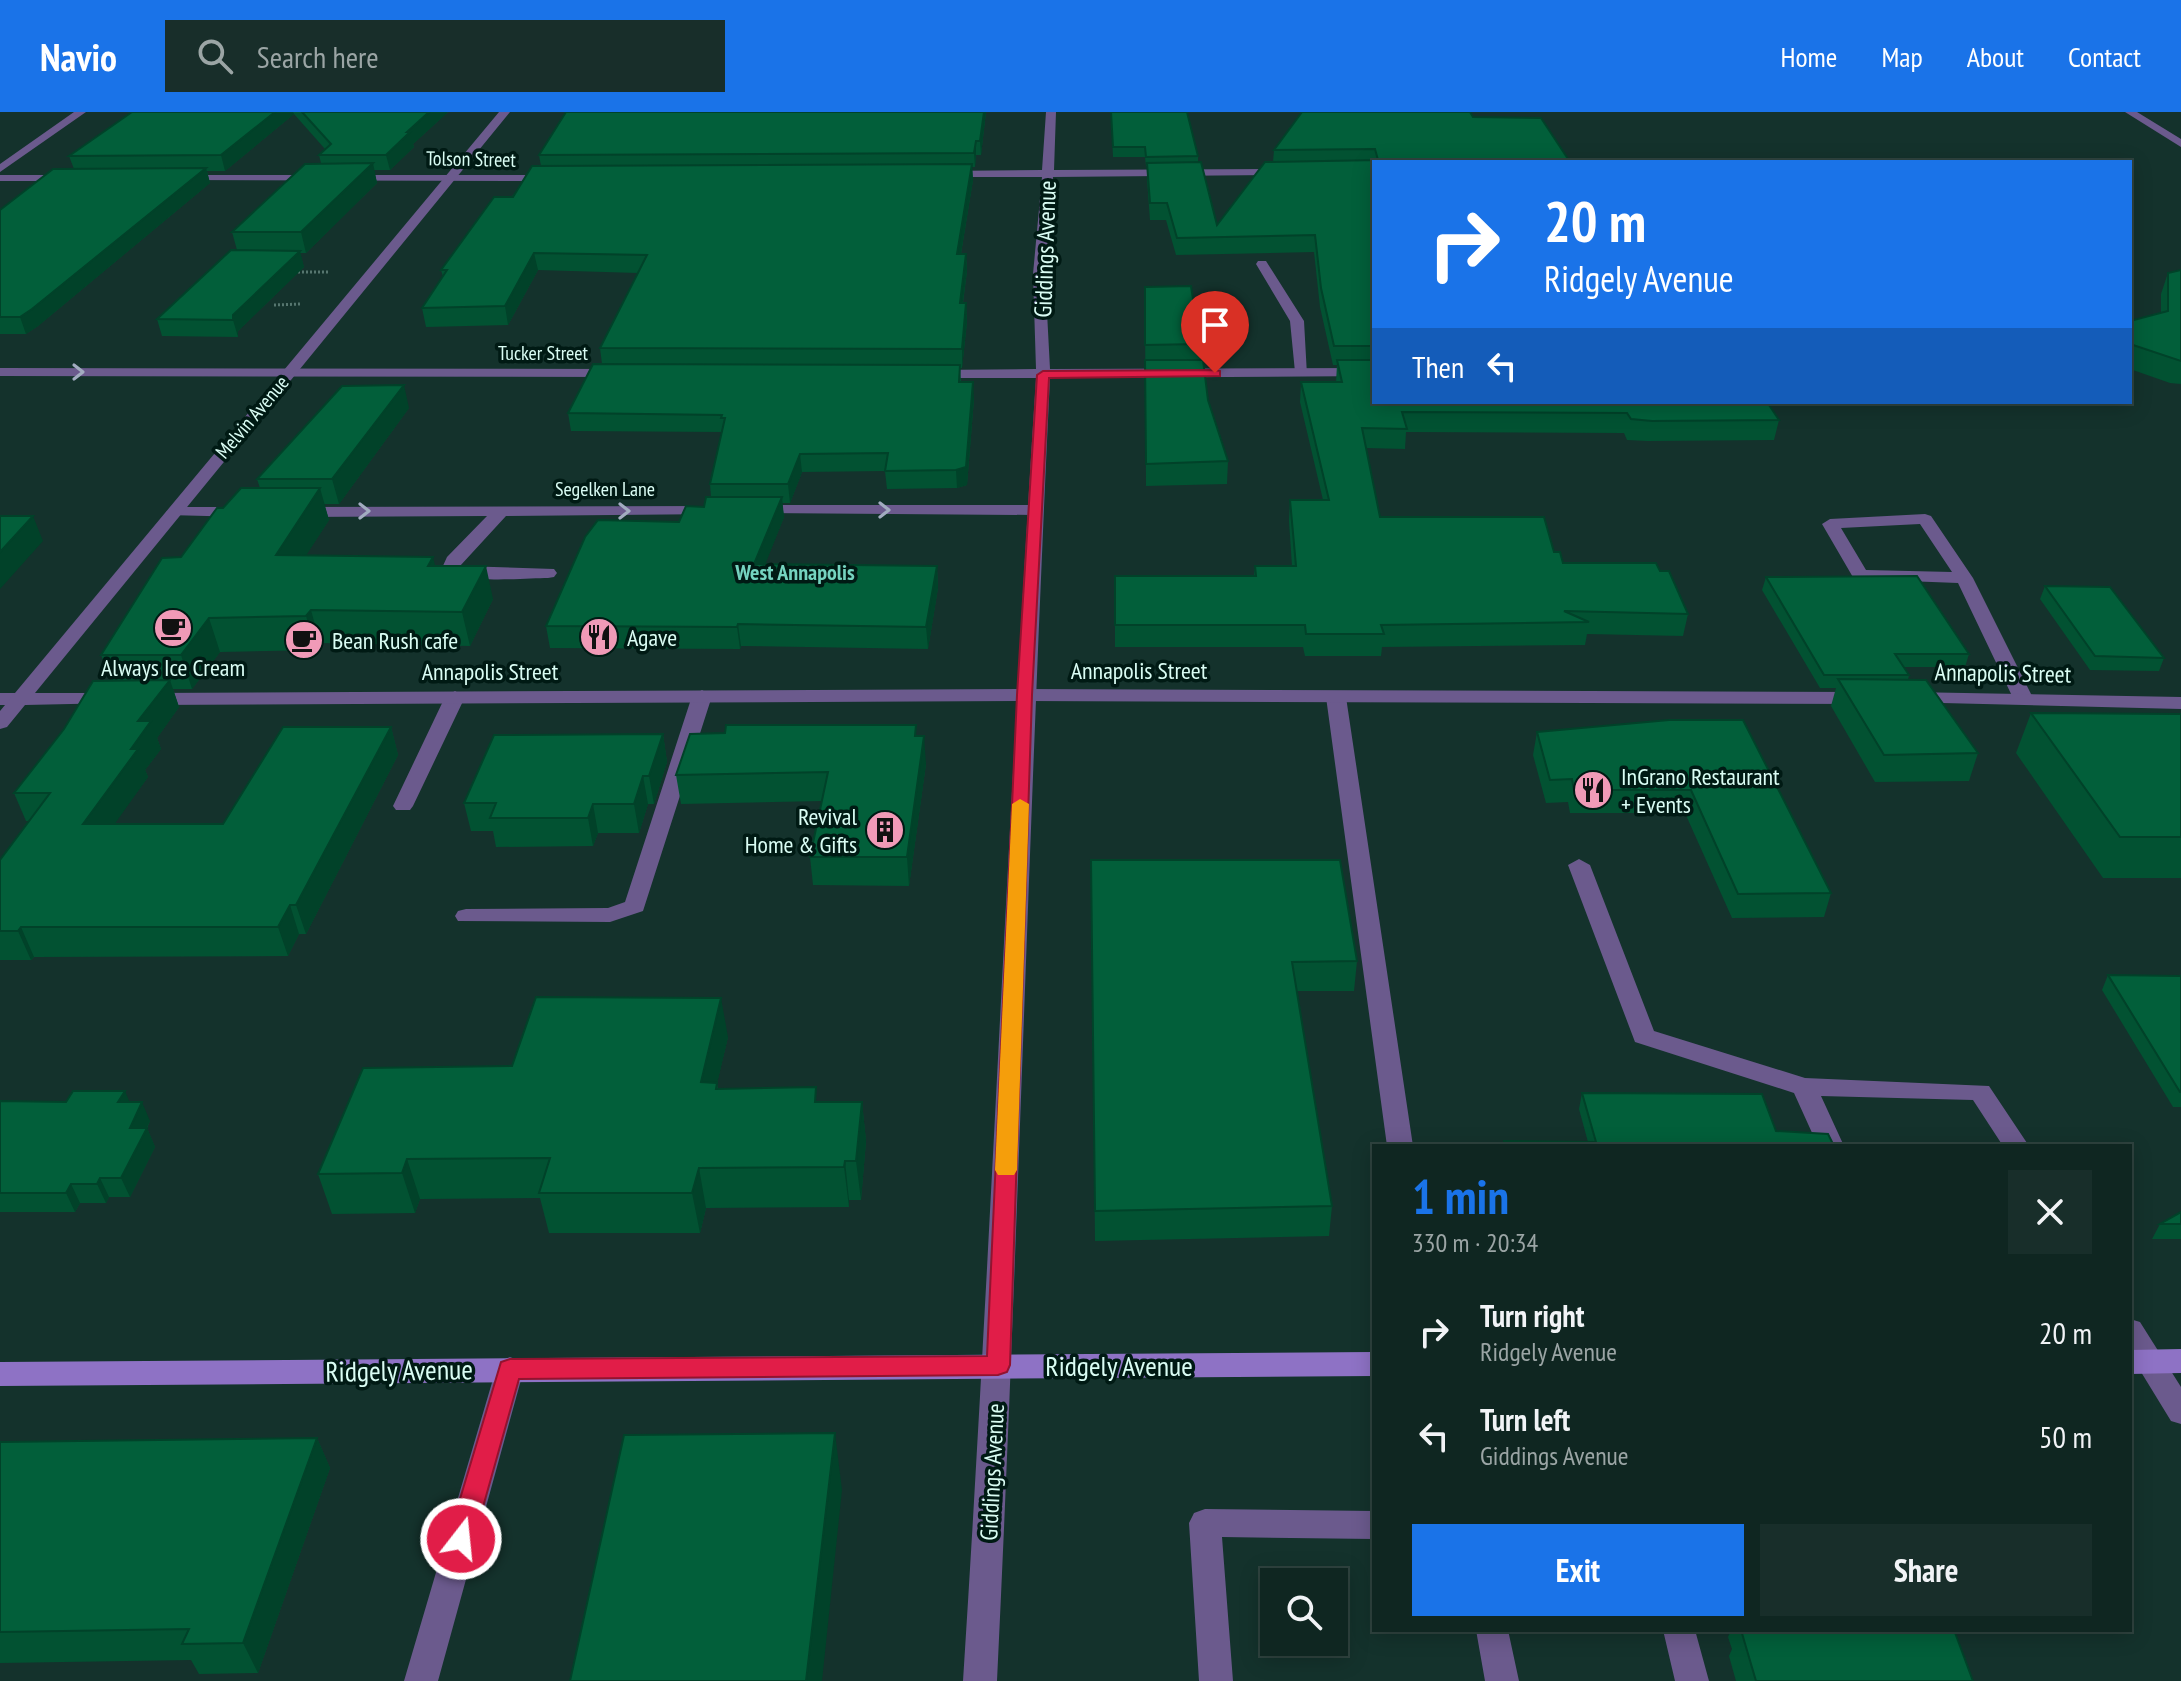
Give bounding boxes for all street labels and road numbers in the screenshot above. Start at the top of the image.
street label: Tolson Street [426,145,517,173]
street label: Giddings Avenue [1027,180,1063,318]
street label: Tucker Street [498,340,588,366]
street label: Melvin Avenue [210,370,294,464]
street label: Segelken Lane [555,476,655,502]
street label: Annapolis Street [1071,655,1208,686]
street label: Annapolis Street [422,656,559,687]
street label: Annapolis Street [1934,656,2072,690]
street label: Ridgely Avenue [1045,1347,1193,1384]
street label: Ridgely Avenue [325,1350,473,1390]
street label: Giddings Avenue [973,1403,1011,1541]

